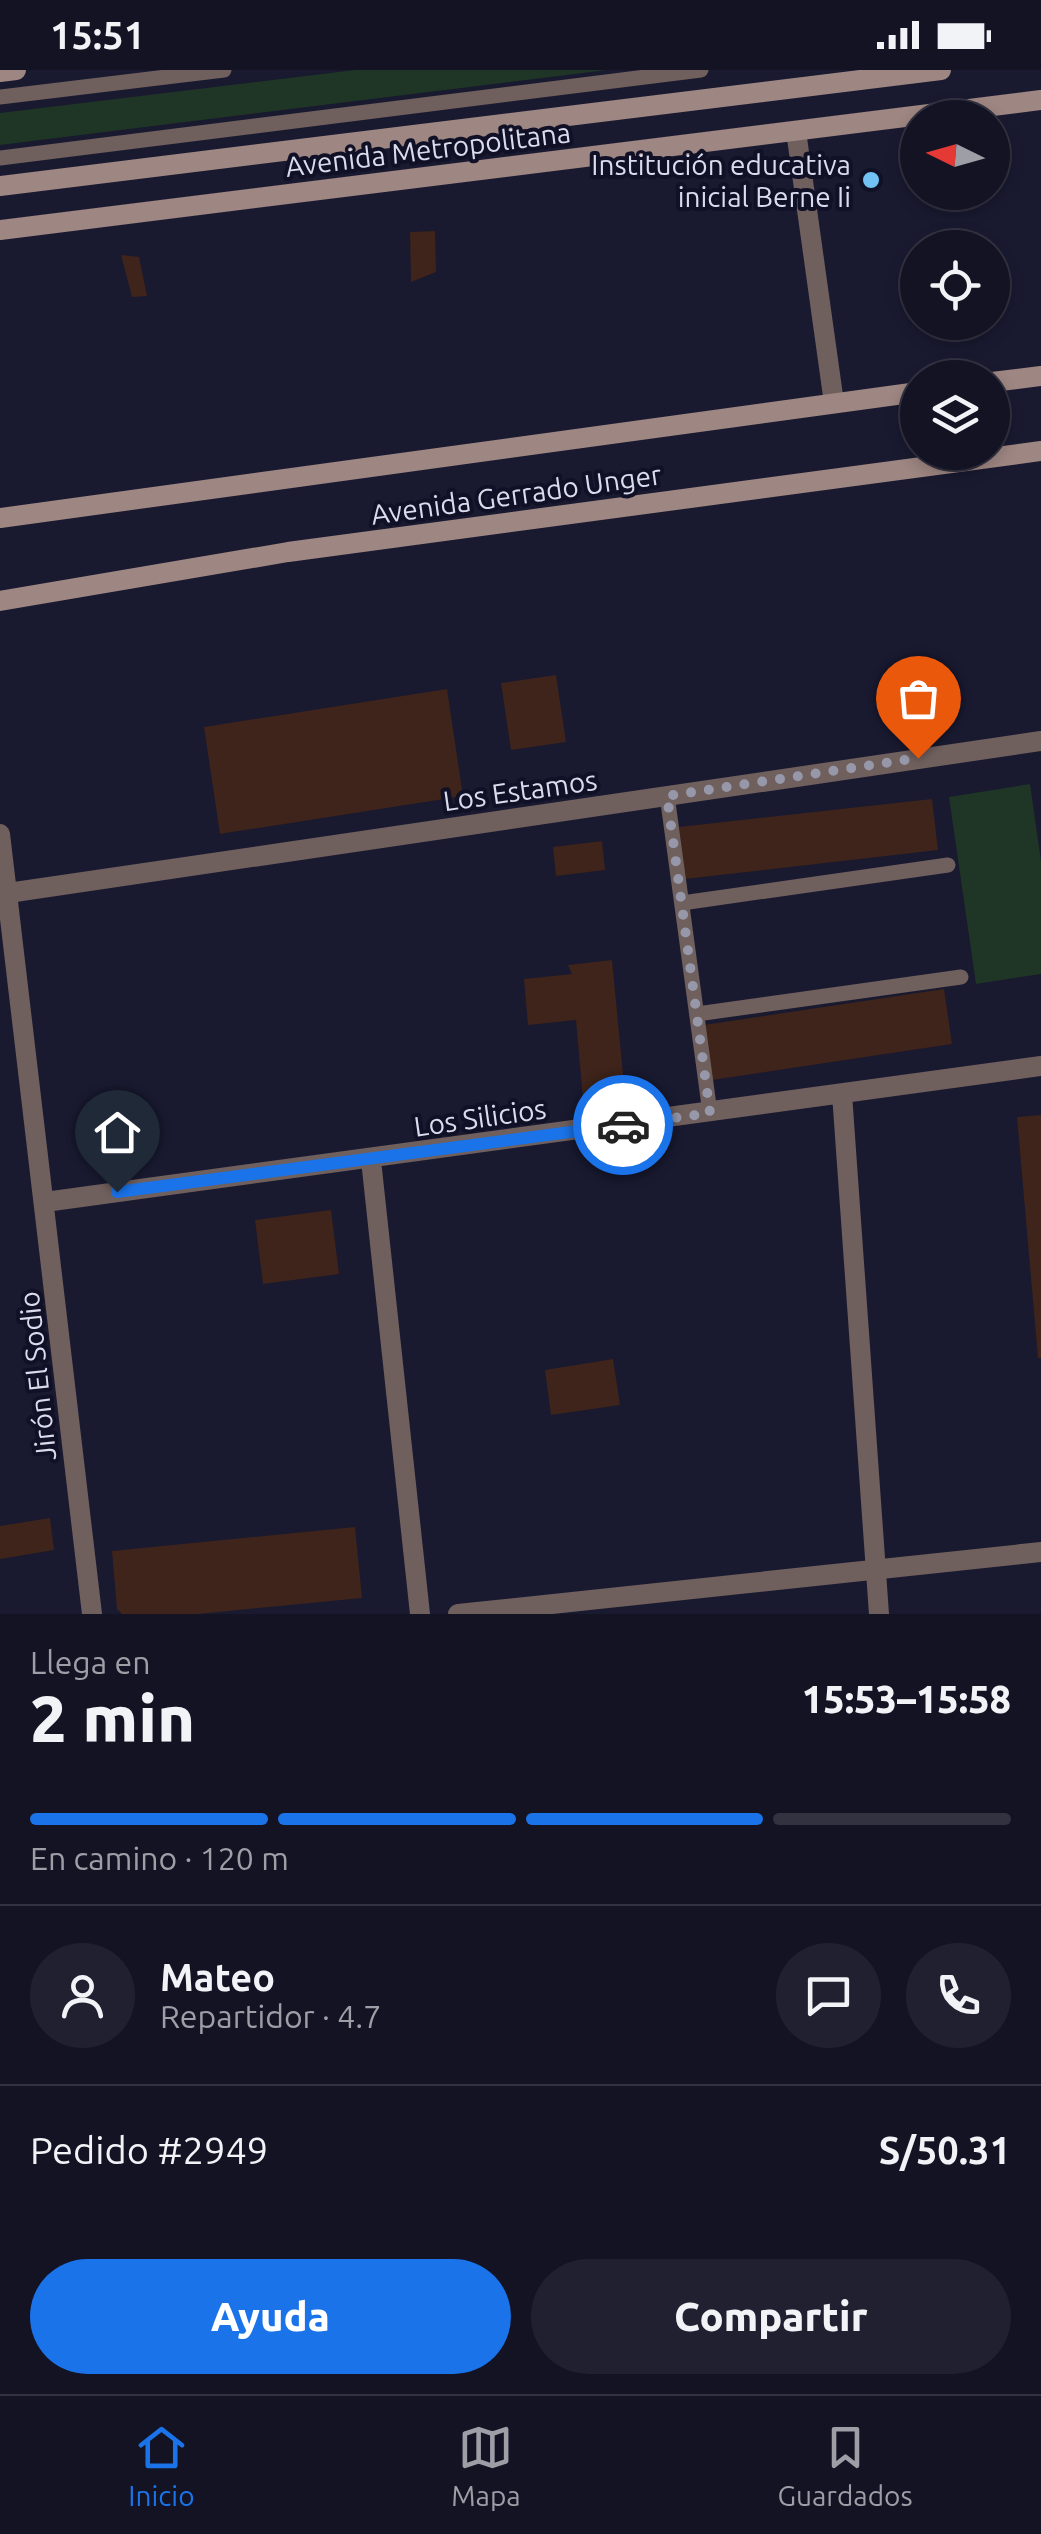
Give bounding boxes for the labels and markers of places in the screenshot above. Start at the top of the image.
place label: Institución educativa inicial Berne Ii [591,149,851,212]
marker: Institución educativa inicial Berne Ii [860,169,882,191]
pin [876,656,961,759]
pin [75,1090,160,1193]

